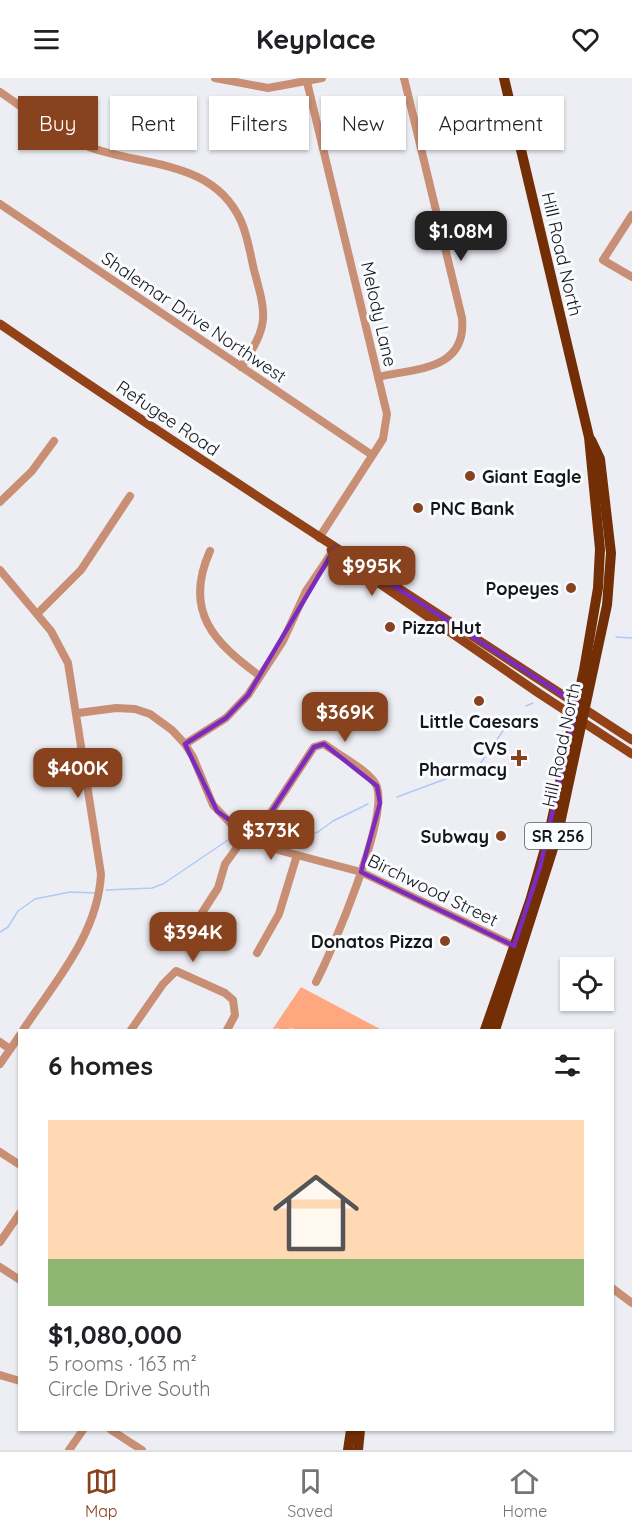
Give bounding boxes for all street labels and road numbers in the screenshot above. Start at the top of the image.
street label: Hill Road North [537,190,587,318]
street label: Shalemar Drive Northwest [97,246,291,388]
street label: Melody Lane [356,259,402,369]
street label: Refugee Road [112,375,224,461]
street label: Hill Road North [537,681,585,809]
road number: SR 256 [525,823,591,849]
street label: Birchwood Street [364,849,502,931]

